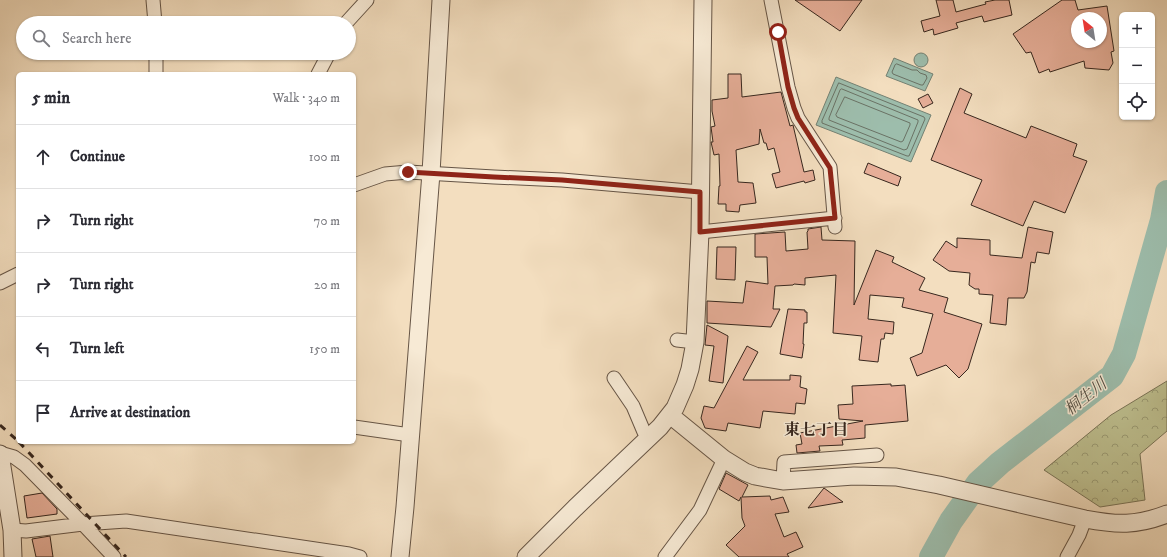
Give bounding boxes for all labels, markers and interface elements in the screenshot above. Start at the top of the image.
north arrow [1071,12,1107,48]
map controls [1119,12,1155,120]
button: + [1119,12,1155,48]
search box [16,16,356,60]
route start [769,23,787,41]
icon: search [30,27,52,49]
text: Search here [62,29,131,48]
button: − [1119,48,1155,84]
button: locate [1119,84,1155,120]
text: 5 min [32,87,70,109]
text: Walk · 340 m [272,90,340,106]
icon: ahead [32,146,54,168]
text: Continue [70,147,125,166]
text: 100 m [309,149,340,165]
route end [399,163,417,181]
icon: right [32,210,54,232]
text: Turn right [70,211,133,230]
text: 70 m [314,213,340,229]
icon: right [32,274,54,296]
text: Turn right [70,275,133,294]
text: 20 m [314,277,340,293]
icon: left [32,338,54,360]
text: Turn left [70,339,124,358]
text: 150 m [309,341,340,357]
water label: 桐生川 [1061,373,1112,419]
icon: arrive [32,402,54,424]
text: Arrive at destination [70,403,190,422]
district label: 東七丁目 [784,420,848,440]

